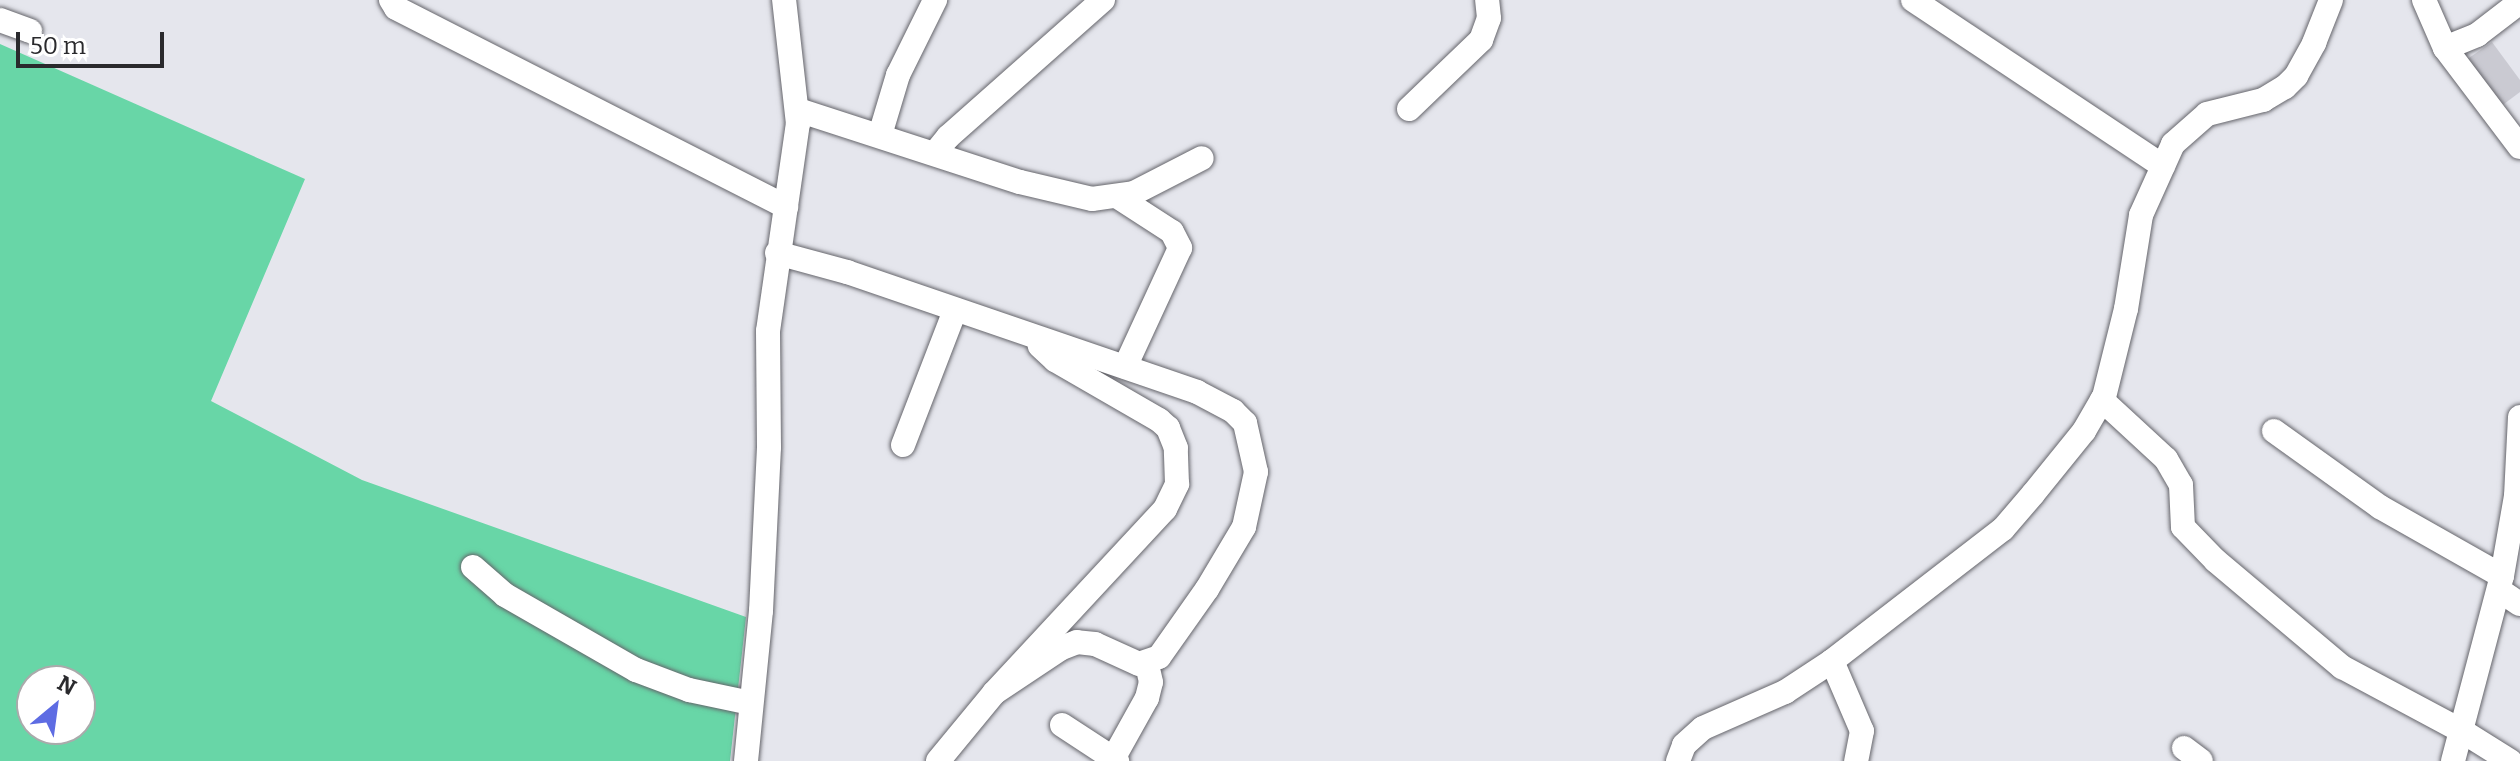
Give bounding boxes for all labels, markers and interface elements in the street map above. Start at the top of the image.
scale bar [20,16,168,66]
text: 50 m [30,32,86,60]
north arrow [16,665,96,745]
text: N [53,669,81,701]

